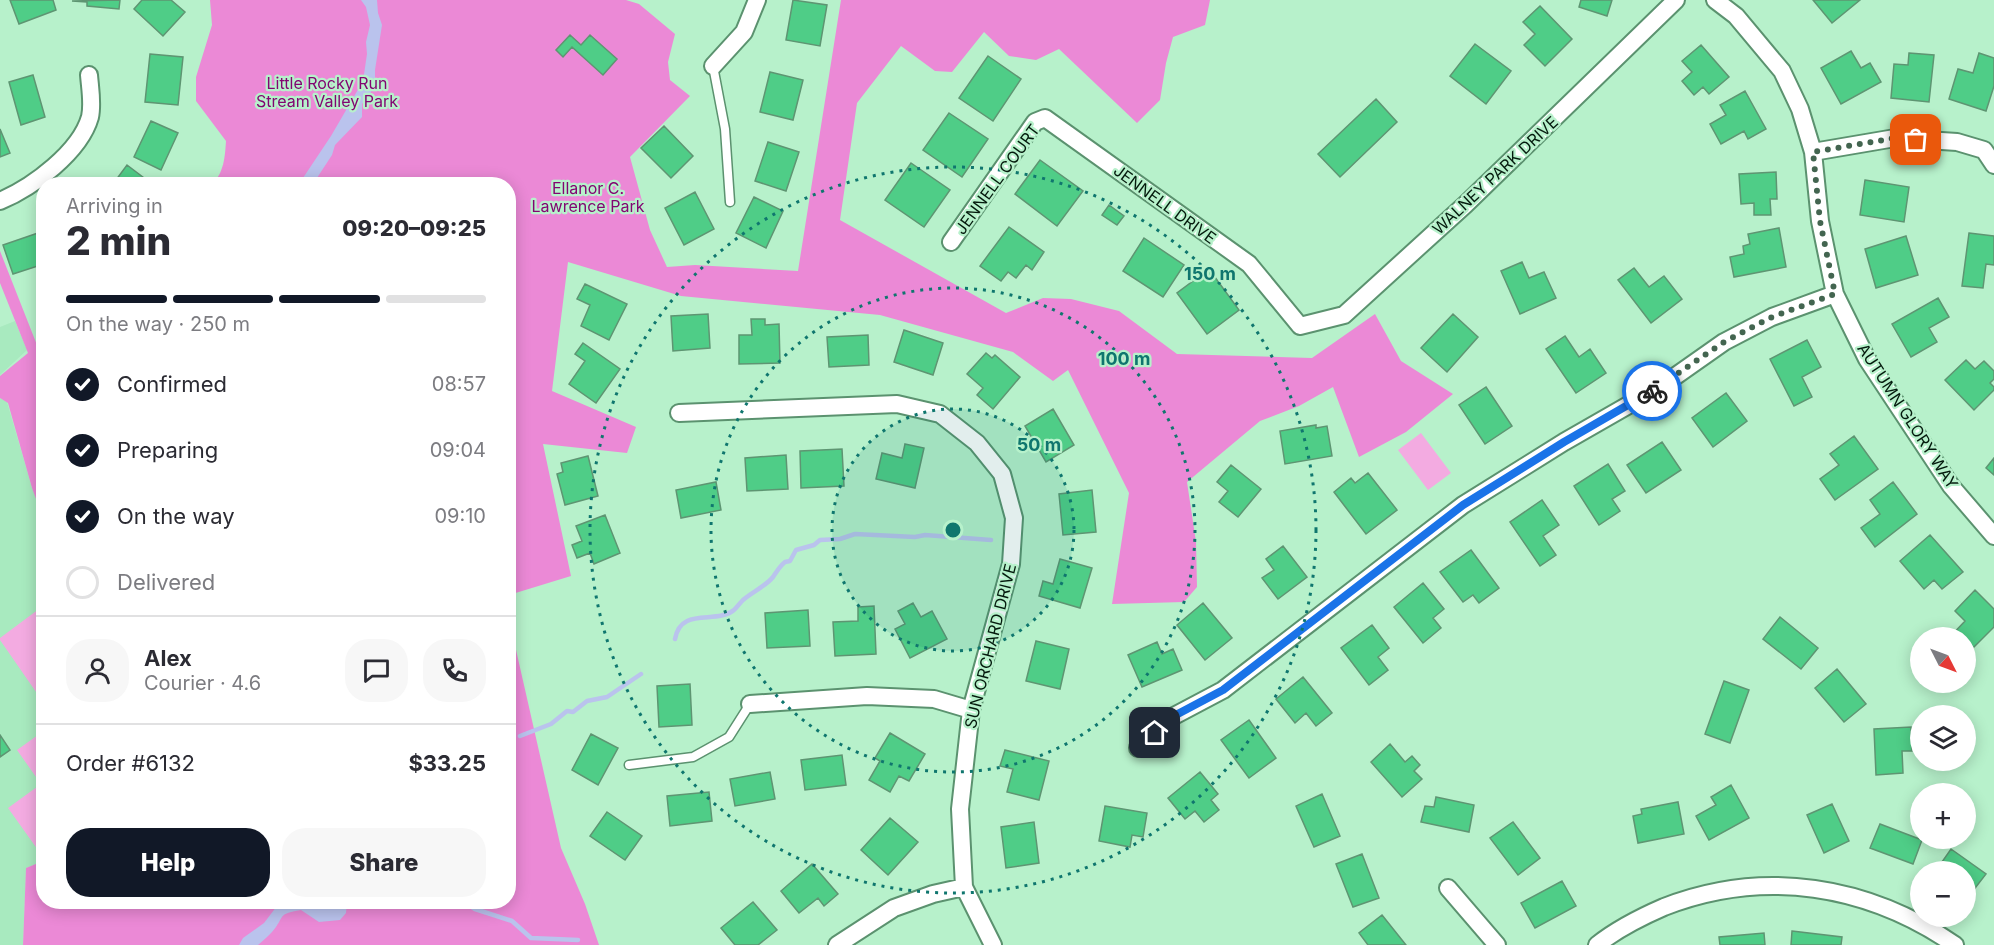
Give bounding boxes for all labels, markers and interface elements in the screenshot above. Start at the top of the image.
park label: Little Rocky Run Stream Valley Park [256,73,398,111]
street label: WALNEY PARK DRIVE [1428,112,1562,238]
pin [1890,114,1941,165]
street label: JENNELL COURT [950,120,1044,238]
icon: bag [1899,123,1932,156]
street label: JENNELL DRIVE [1110,160,1220,248]
park label: Ellanor C. Lawrence Park [532,178,645,216]
text: Arriving in [66,194,163,218]
text: 09:20–09:25 [342,215,486,241]
text: 2 min [66,217,171,264]
text: 150 m [1184,263,1236,284]
text: On the way · 250 m [66,312,250,336]
street label: AUTUMN GLORY WAY [1853,339,1963,493]
text: 100 m [1098,348,1150,369]
courier [1622,361,1682,421]
icon: check [66,368,99,401]
text: Confirmed [117,371,227,397]
text: 08:57 [432,372,486,396]
icon: bike [1636,375,1669,408]
icon: check [66,434,99,467]
text: 50 m [1017,434,1061,455]
text: Preparing [117,437,218,463]
text: 09:04 [430,438,486,462]
icon: check [66,500,99,533]
text: On the way [117,503,235,529]
text: 09:10 [434,504,486,528]
centre of rings [943,520,963,540]
street label: SUN ORCHARD DRIVE [960,562,1020,730]
text: Delivered [117,569,215,595]
north arrow [1910,627,1976,693]
map controls [1910,627,1976,927]
button: person [66,639,129,702]
button: chat [345,639,408,702]
button: phone [423,639,486,702]
text: Alex [144,645,192,671]
text: Courier · 4.6 [144,671,261,695]
button: layers [1910,705,1976,771]
pin [1129,707,1180,758]
icon: home [1138,716,1171,749]
text: Order #6132 [66,750,195,776]
text: $33.25 [408,750,486,776]
button: + [1910,783,1976,849]
button: Help [66,828,270,897]
button: Share [282,828,486,897]
button: − [1910,861,1976,927]

